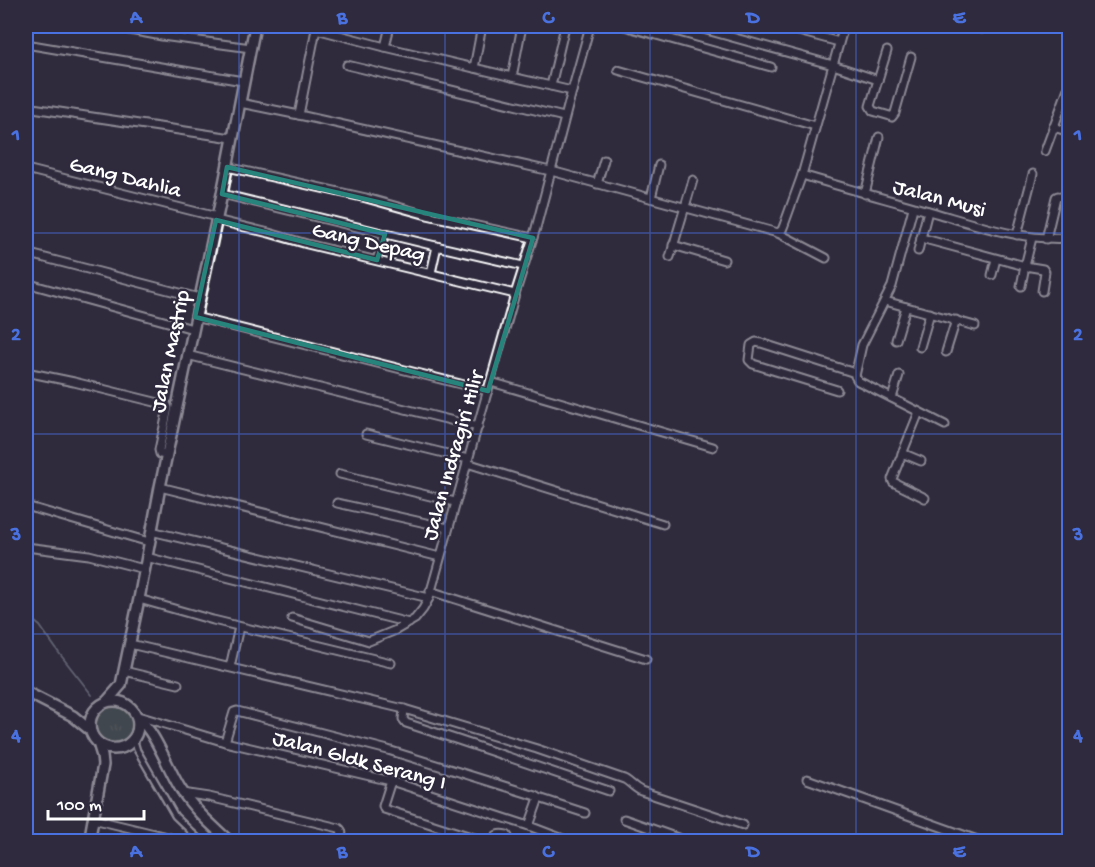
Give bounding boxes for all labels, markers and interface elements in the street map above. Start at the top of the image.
text: A [129,8,144,31]
text: B [336,8,348,31]
text: C [542,8,556,31]
text: D [744,8,760,31]
text: E [953,8,967,31]
text: 1 [11,125,20,148]
text: 1 [1073,125,1082,148]
street label: Gang Dahlia [66,152,184,206]
street label: Jalan Musi [890,175,988,225]
street label: Gang Depag [309,218,427,270]
street label: Jalan Mastrip [146,288,198,415]
text: 2 [11,325,21,348]
text: 2 [1073,325,1083,348]
street label: Jalan Indragiri Hilir [418,366,492,544]
text: 3 [10,525,21,548]
text: 3 [1072,525,1083,548]
text: 4 [10,726,21,749]
street label: Jalan Gldk Serang I [270,726,448,797]
text: 4 [1072,726,1083,749]
scale bar [48,783,144,821]
text: 100 m [56,796,102,817]
text: A [129,842,144,865]
text: B [336,842,348,865]
text: C [542,842,556,865]
text: D [744,842,760,865]
text: E [953,842,967,865]

